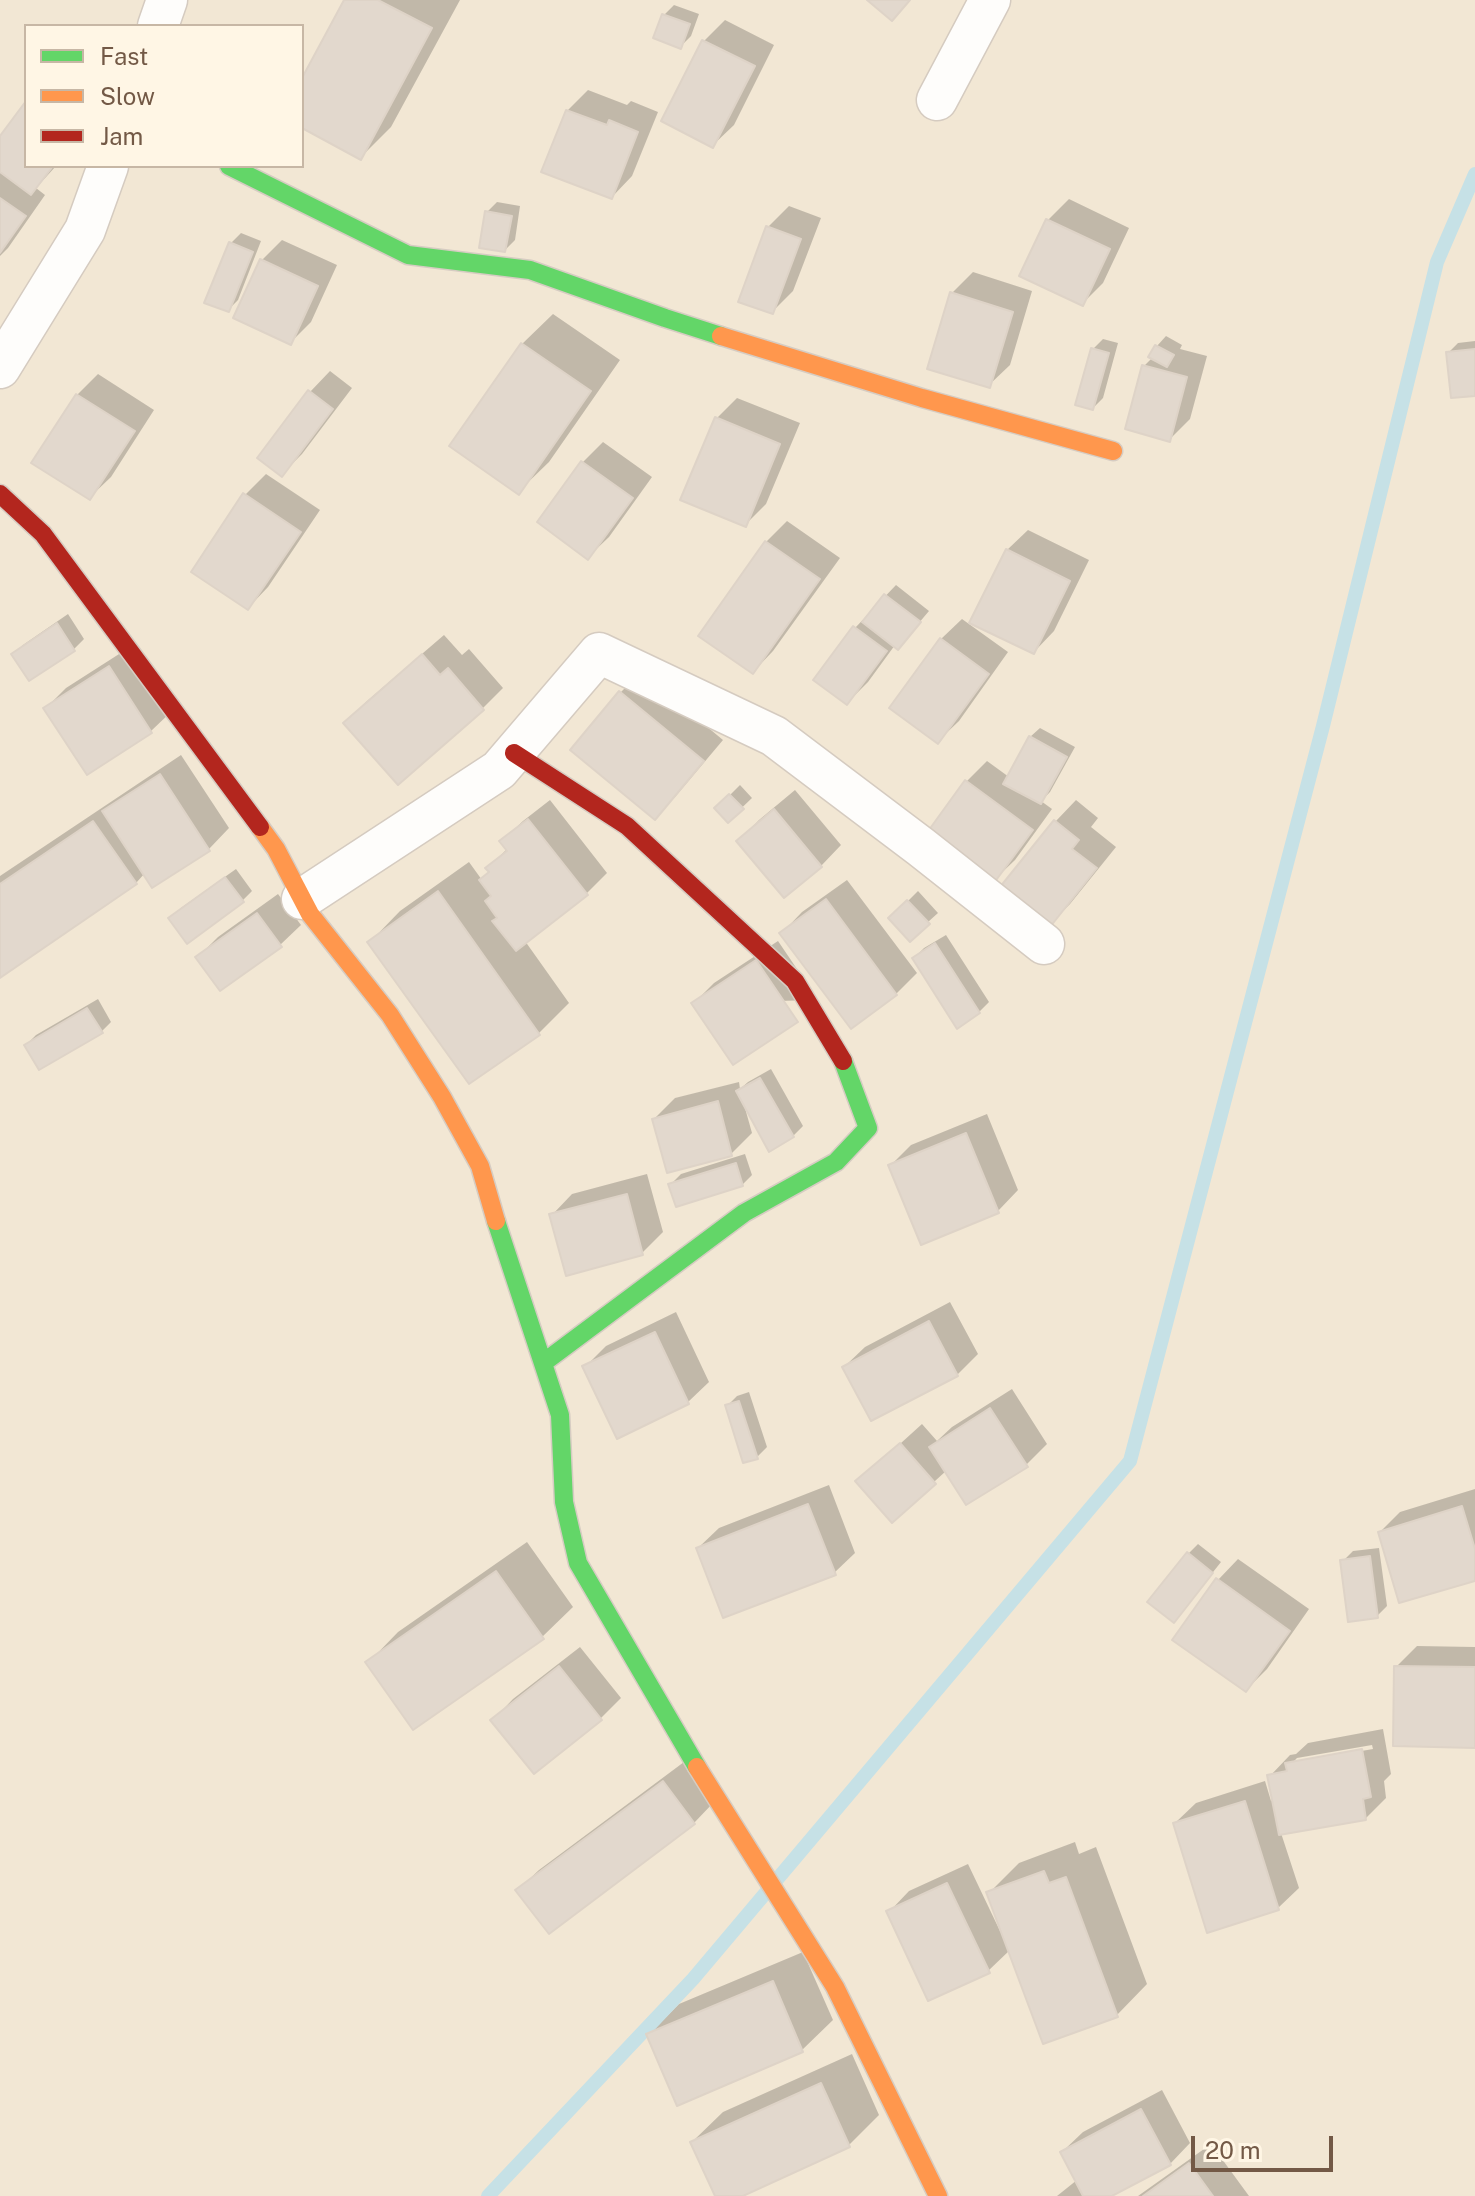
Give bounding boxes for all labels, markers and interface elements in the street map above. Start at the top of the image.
legend [24,24,304,168]
text: Fast [100,42,148,70]
text: Slow [100,82,155,110]
text: Jam [100,122,143,150]
scale bar [1195,2120,1337,2170]
text: 20 m [1205,2136,1261,2164]

